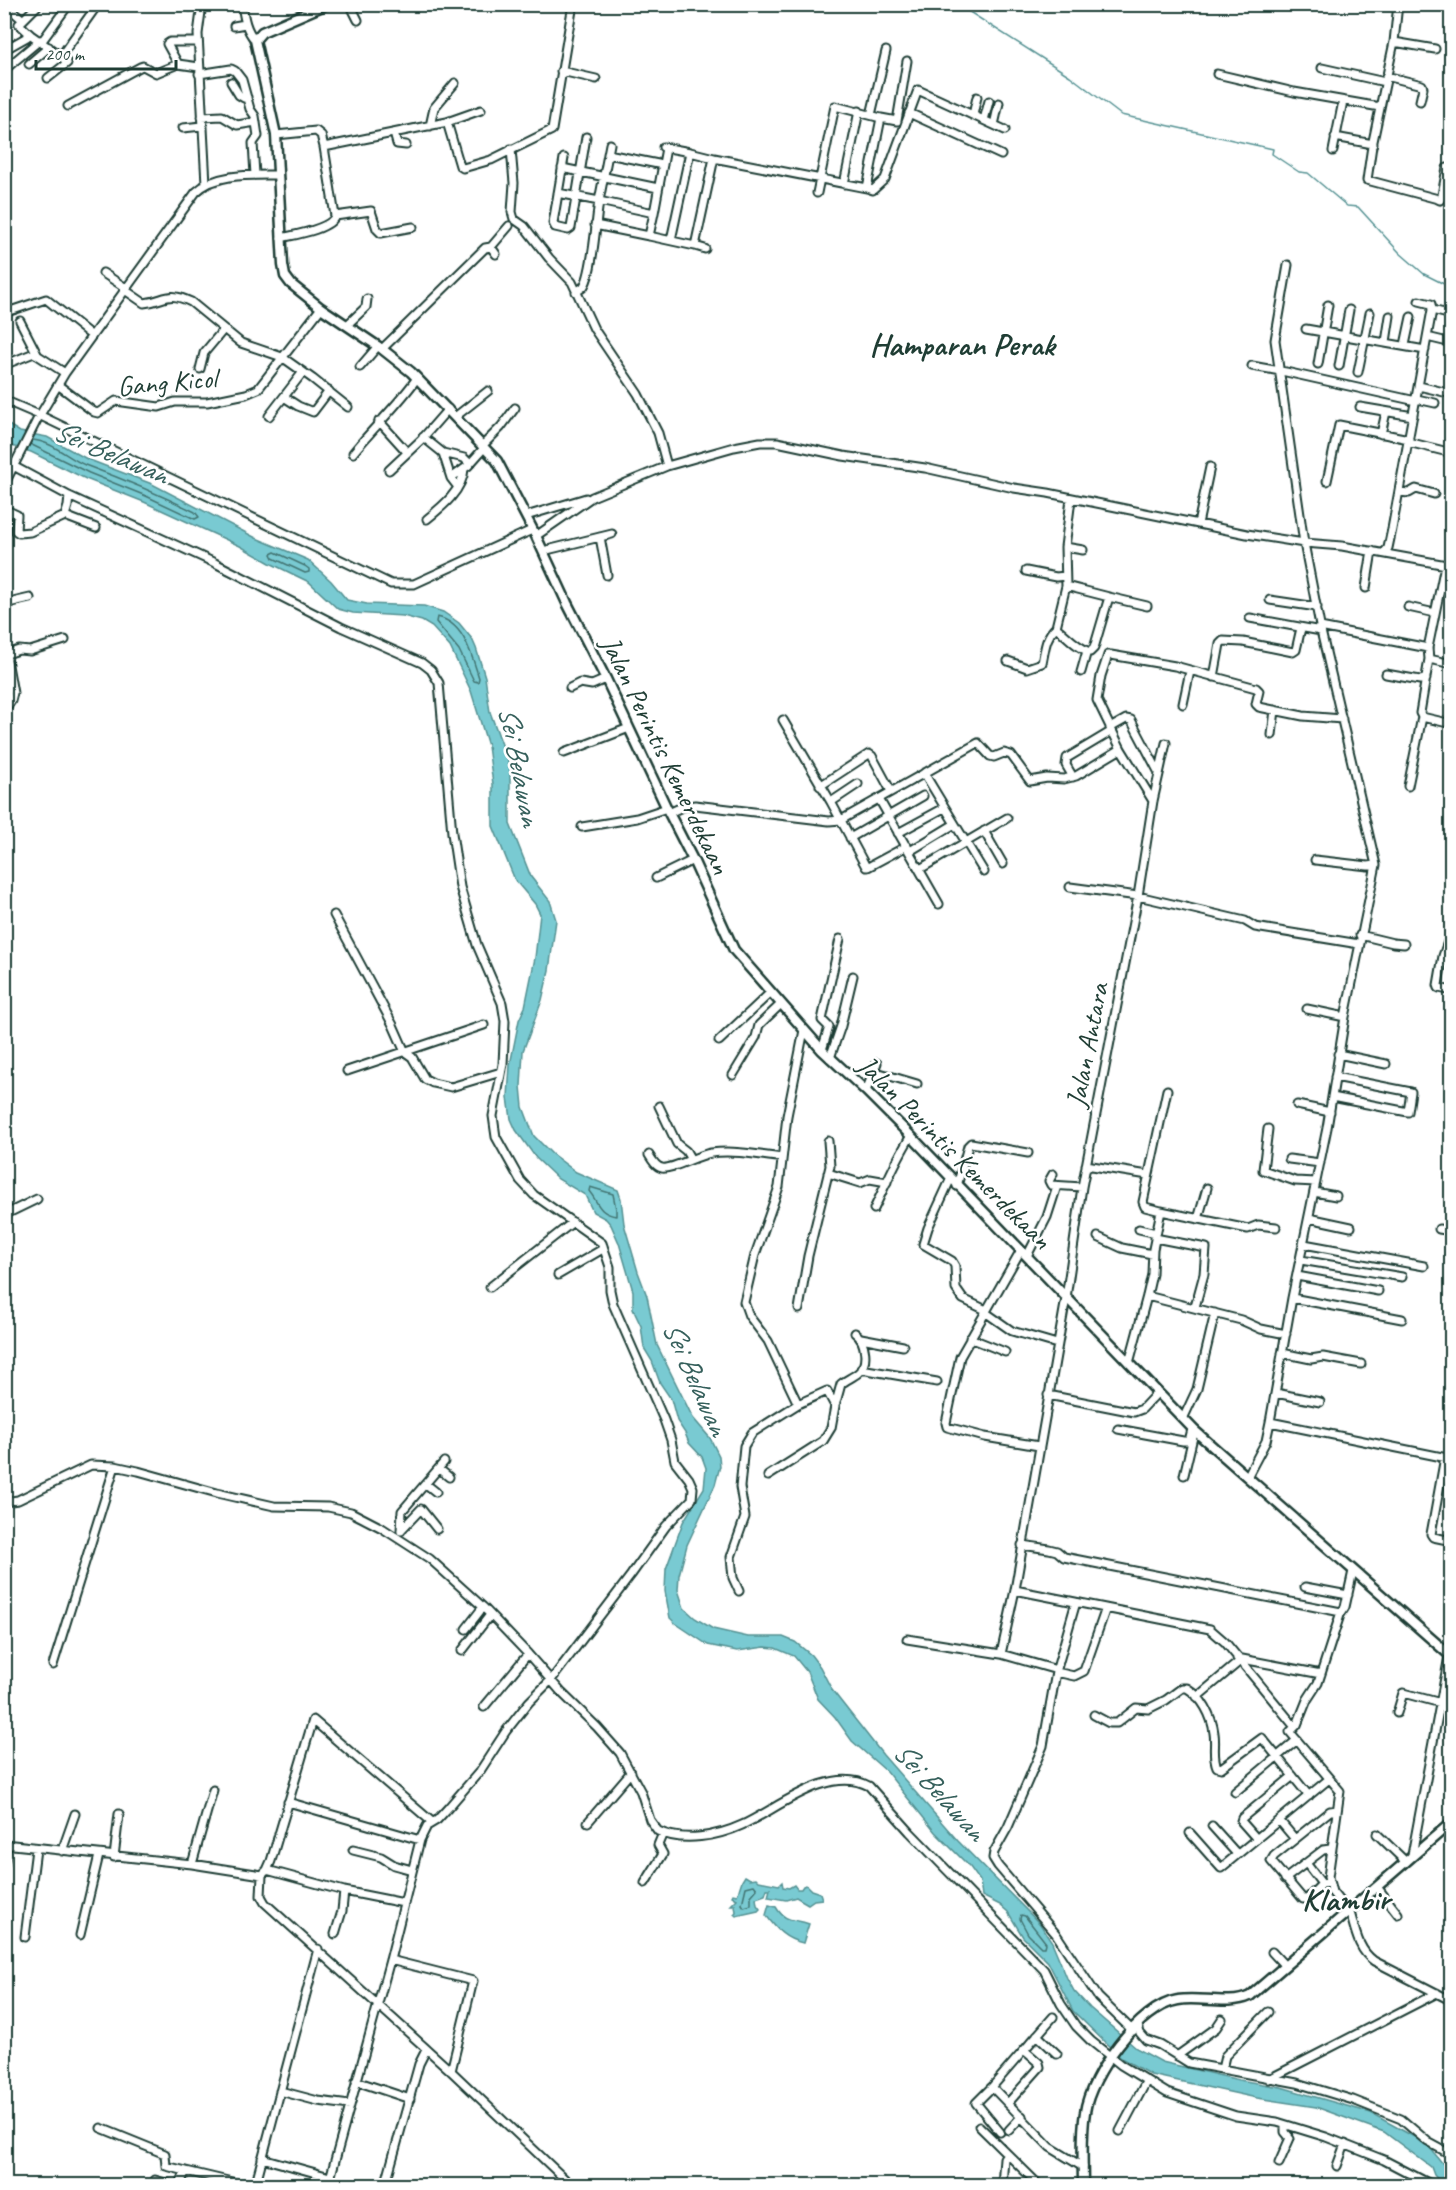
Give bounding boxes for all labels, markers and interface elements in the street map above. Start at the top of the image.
scale bar [36,33,176,71]
text: 200 m [45,43,86,65]
district label: Hamparan Perak [869,324,1058,365]
street label: Gang Kicol [116,360,223,404]
water label: Sei Belawan [48,411,176,494]
street label: Jalan Perintis Kemerdekaan [592,629,739,880]
water label: Sei Belawan [490,703,551,831]
street label: Jalan Antara [1057,978,1116,1112]
street label: Jalan Perintis Kemerdekaan [849,1046,1060,1257]
water label: Sei Belawan [654,1315,739,1443]
water label: Sei Belawan [885,1733,996,1851]
district label: Klambir [1302,1879,1394,1920]

